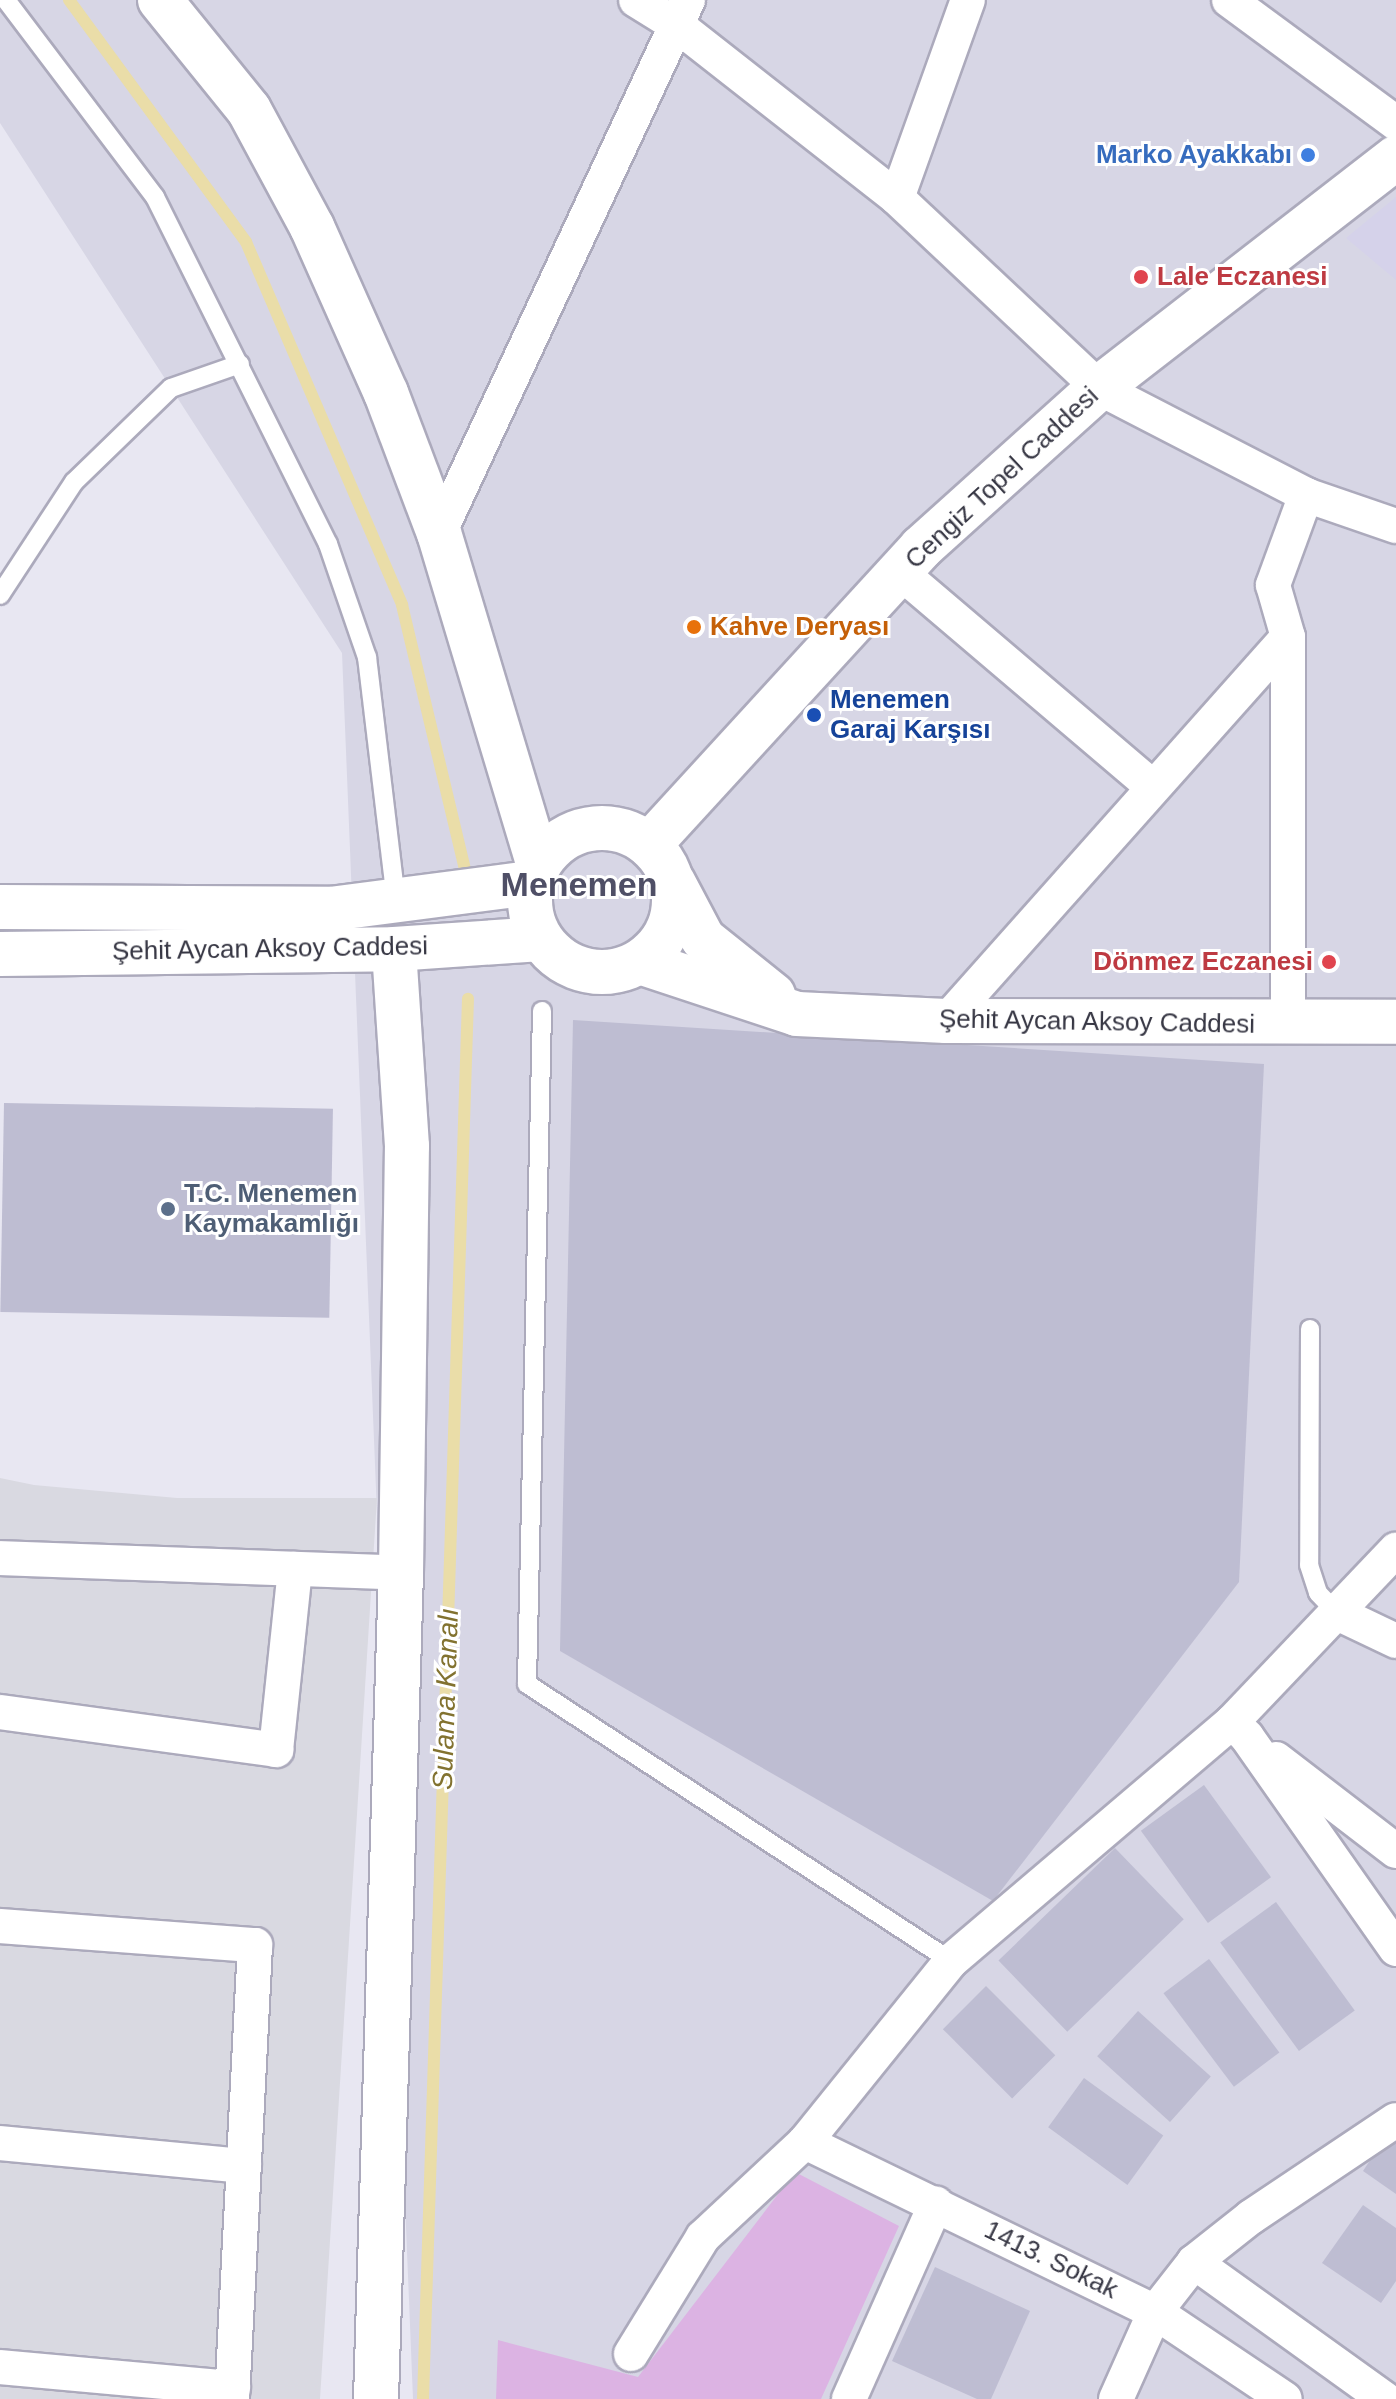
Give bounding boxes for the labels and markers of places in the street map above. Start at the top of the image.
place label: Marko Ayakkabı [1095,139,1292,171]
marker: Marko Ayakkabı [1299,146,1317,164]
place label: Lale Eczanesi [1157,261,1328,293]
marker: Lale Eczanesi [1132,268,1150,286]
place label: Kahve Deryası [710,611,889,643]
marker: Kahve Deryası [685,618,703,636]
place label: Menemen Garaj Karşısı [830,684,990,746]
marker: Menemen Garaj Karşısı [805,706,823,724]
place label: Dönmez Eczanesi [1093,946,1313,978]
marker: Dönmez Eczanesi [1320,953,1338,971]
place label: T.C. Menemen Kaymakamlığı [184,1178,359,1240]
marker: T.C. Menemen Kaymakamlığı [159,1200,177,1218]

